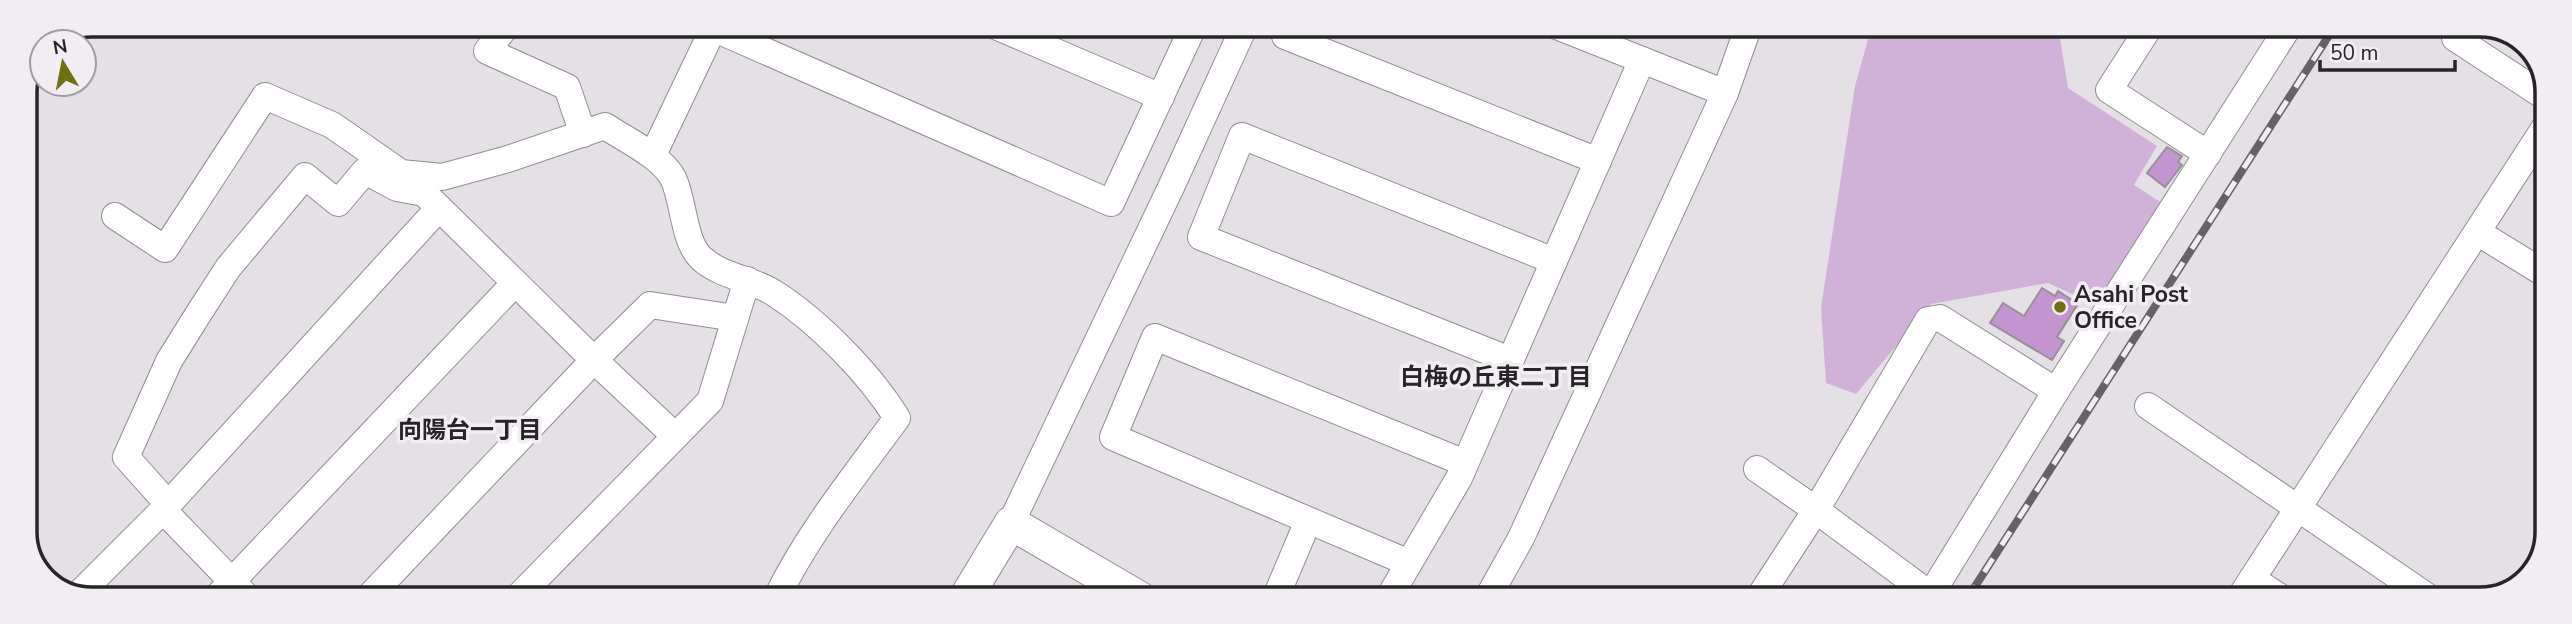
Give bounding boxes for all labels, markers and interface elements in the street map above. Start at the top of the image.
north arrow [28,28,98,98]
scale bar [2320,28,2455,72]
text: N [51,33,69,61]
text: 50 m [2330,39,2379,67]
place label: Asahi Post Office [2074,279,2188,336]
marker: Asahi Post Office [2052,299,2068,315]
district label: 白梅の丘東二丁目 [1400,361,1592,393]
district label: 向陽台一丁目 [398,414,542,446]

